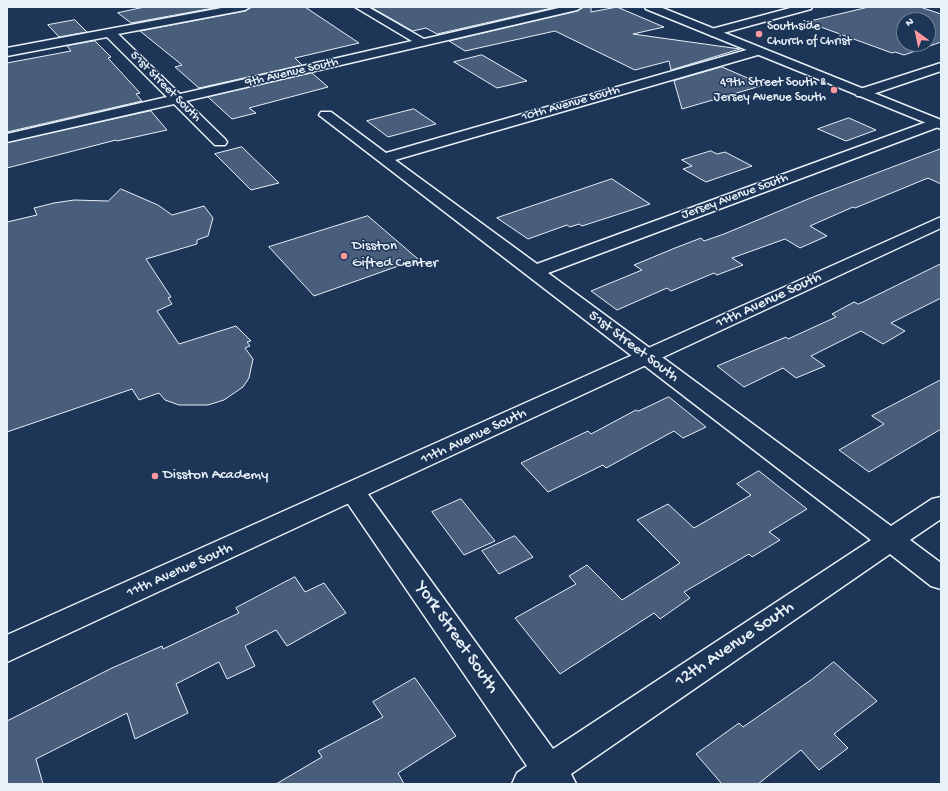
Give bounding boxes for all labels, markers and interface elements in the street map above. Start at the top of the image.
north arrow [896,12,936,52]
text: N [904,16,916,30]
place label: Southside Church of Christ [767,19,852,50]
marker: Southside Church of Christ [754,29,764,39]
street label: 51st Street South [126,48,204,126]
street label: 9th Avenue South [244,55,340,91]
place label: 49th Street South & Jersey Avenue South [713,75,826,106]
street label: 10th Avenue South [520,83,622,125]
marker: 49th Street South & Jersey Avenue South [829,85,839,95]
street label: Jersey Avenue South [679,170,791,224]
place label: Disston Gifted Center [352,238,438,273]
marker: Disston Gifted Center [339,251,349,261]
street label: 11th Avenue South [713,269,825,333]
street label: 51st Street South [584,307,682,387]
street label: 11th Avenue South [418,405,530,469]
place label: Disston Academy [163,467,268,485]
marker: Disston Academy [150,471,160,481]
street label: 11th Avenue South [124,539,236,603]
street label: York Street South [409,578,503,698]
street label: 12th Avenue South [671,597,799,693]

